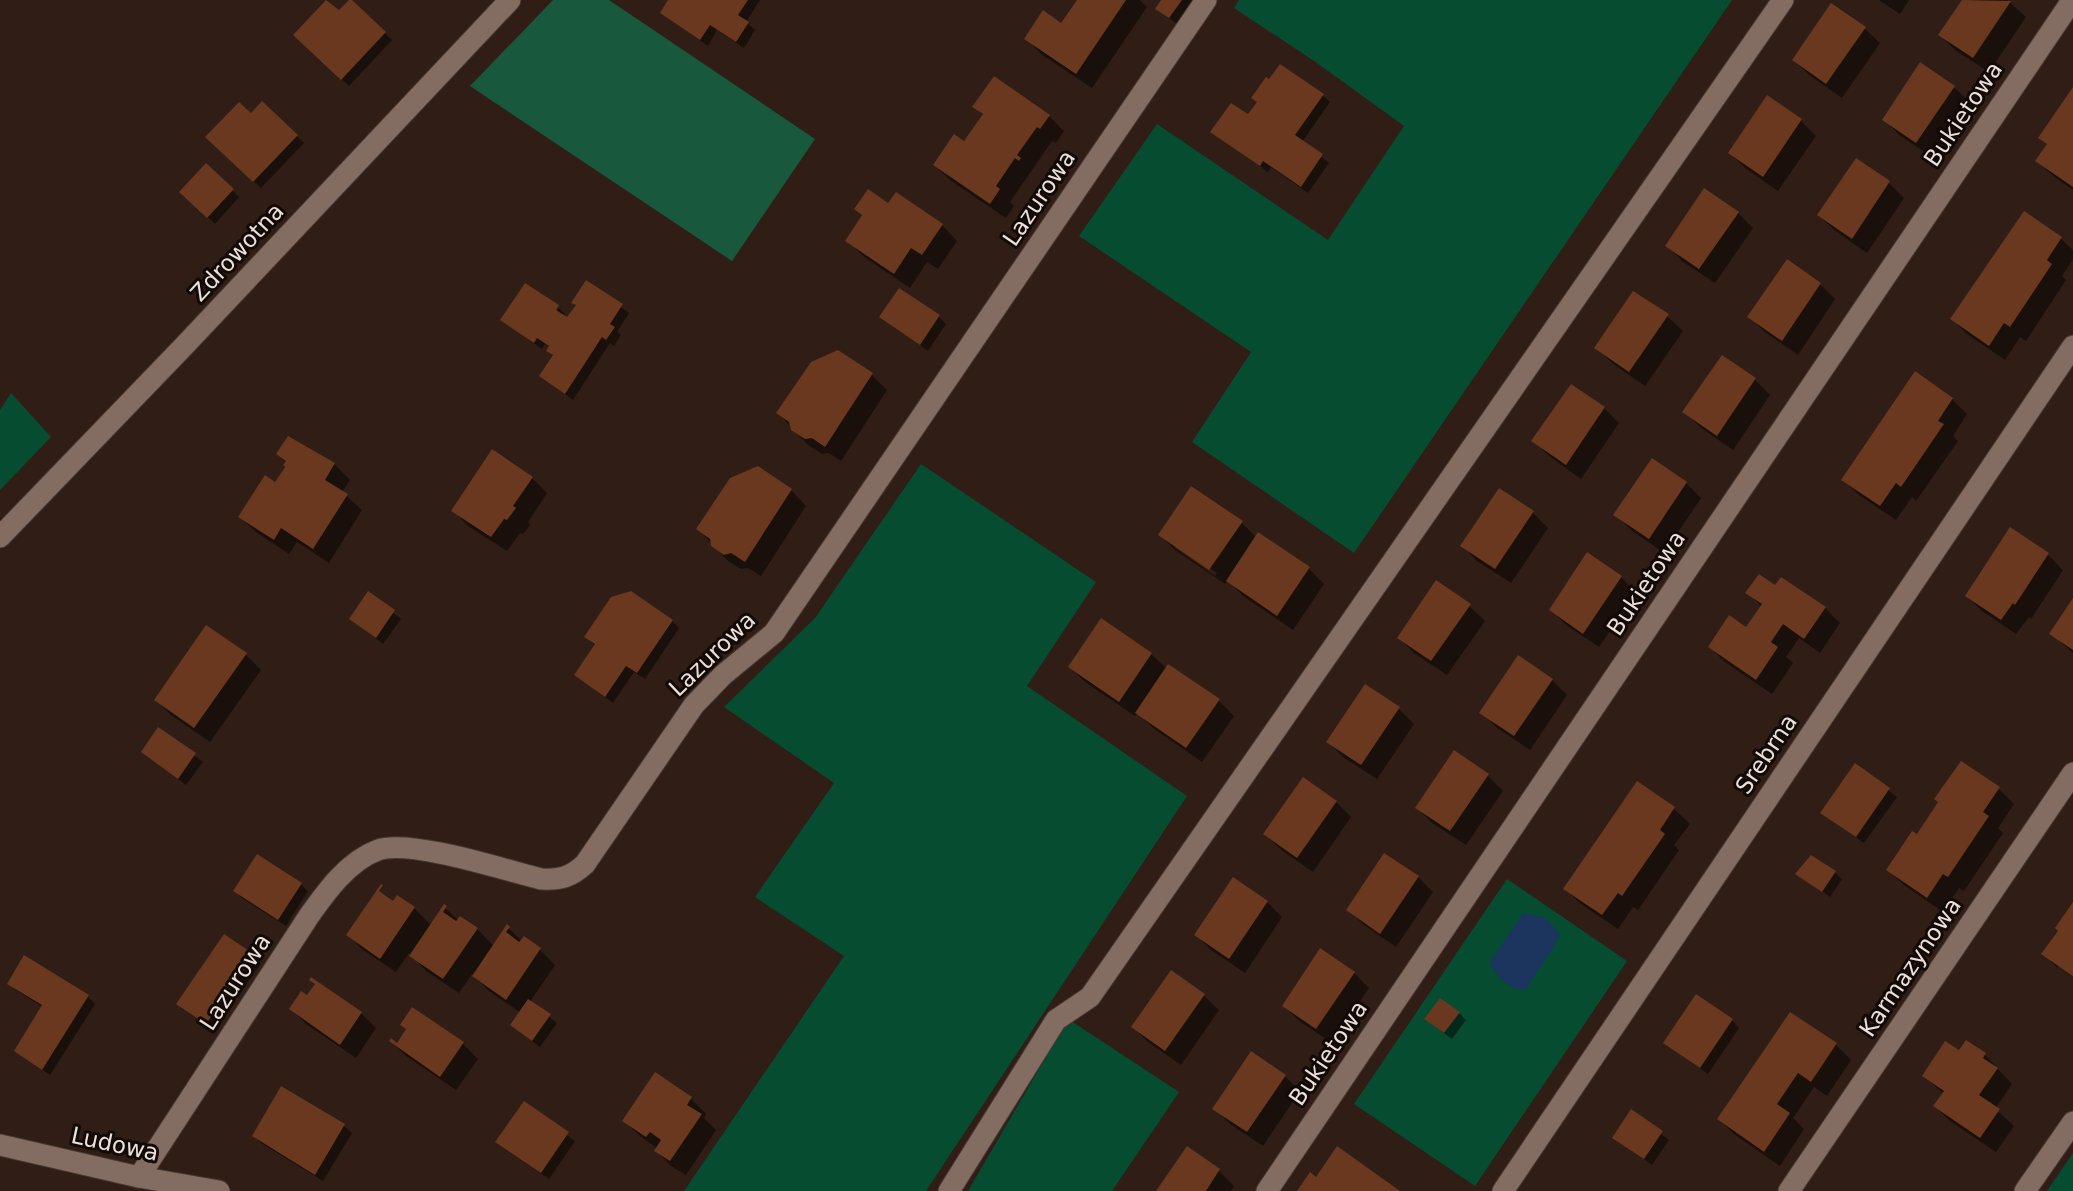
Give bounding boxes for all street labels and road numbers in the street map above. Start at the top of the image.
street label: Bukietowa [1919,57,2007,171]
street label: Lazurowa [998,145,1080,251]
street label: Zdrowotna [185,198,289,306]
street label: Bukietowa [1602,526,1690,640]
street label: Lazurowa [664,607,760,701]
street label: Srebrna [1730,709,1802,799]
street label: Karmazynowa [1854,893,1966,1041]
street label: Lazurowa [194,929,276,1035]
street label: Bukietowa [1284,996,1372,1110]
street label: Ludowa [69,1122,161,1166]

